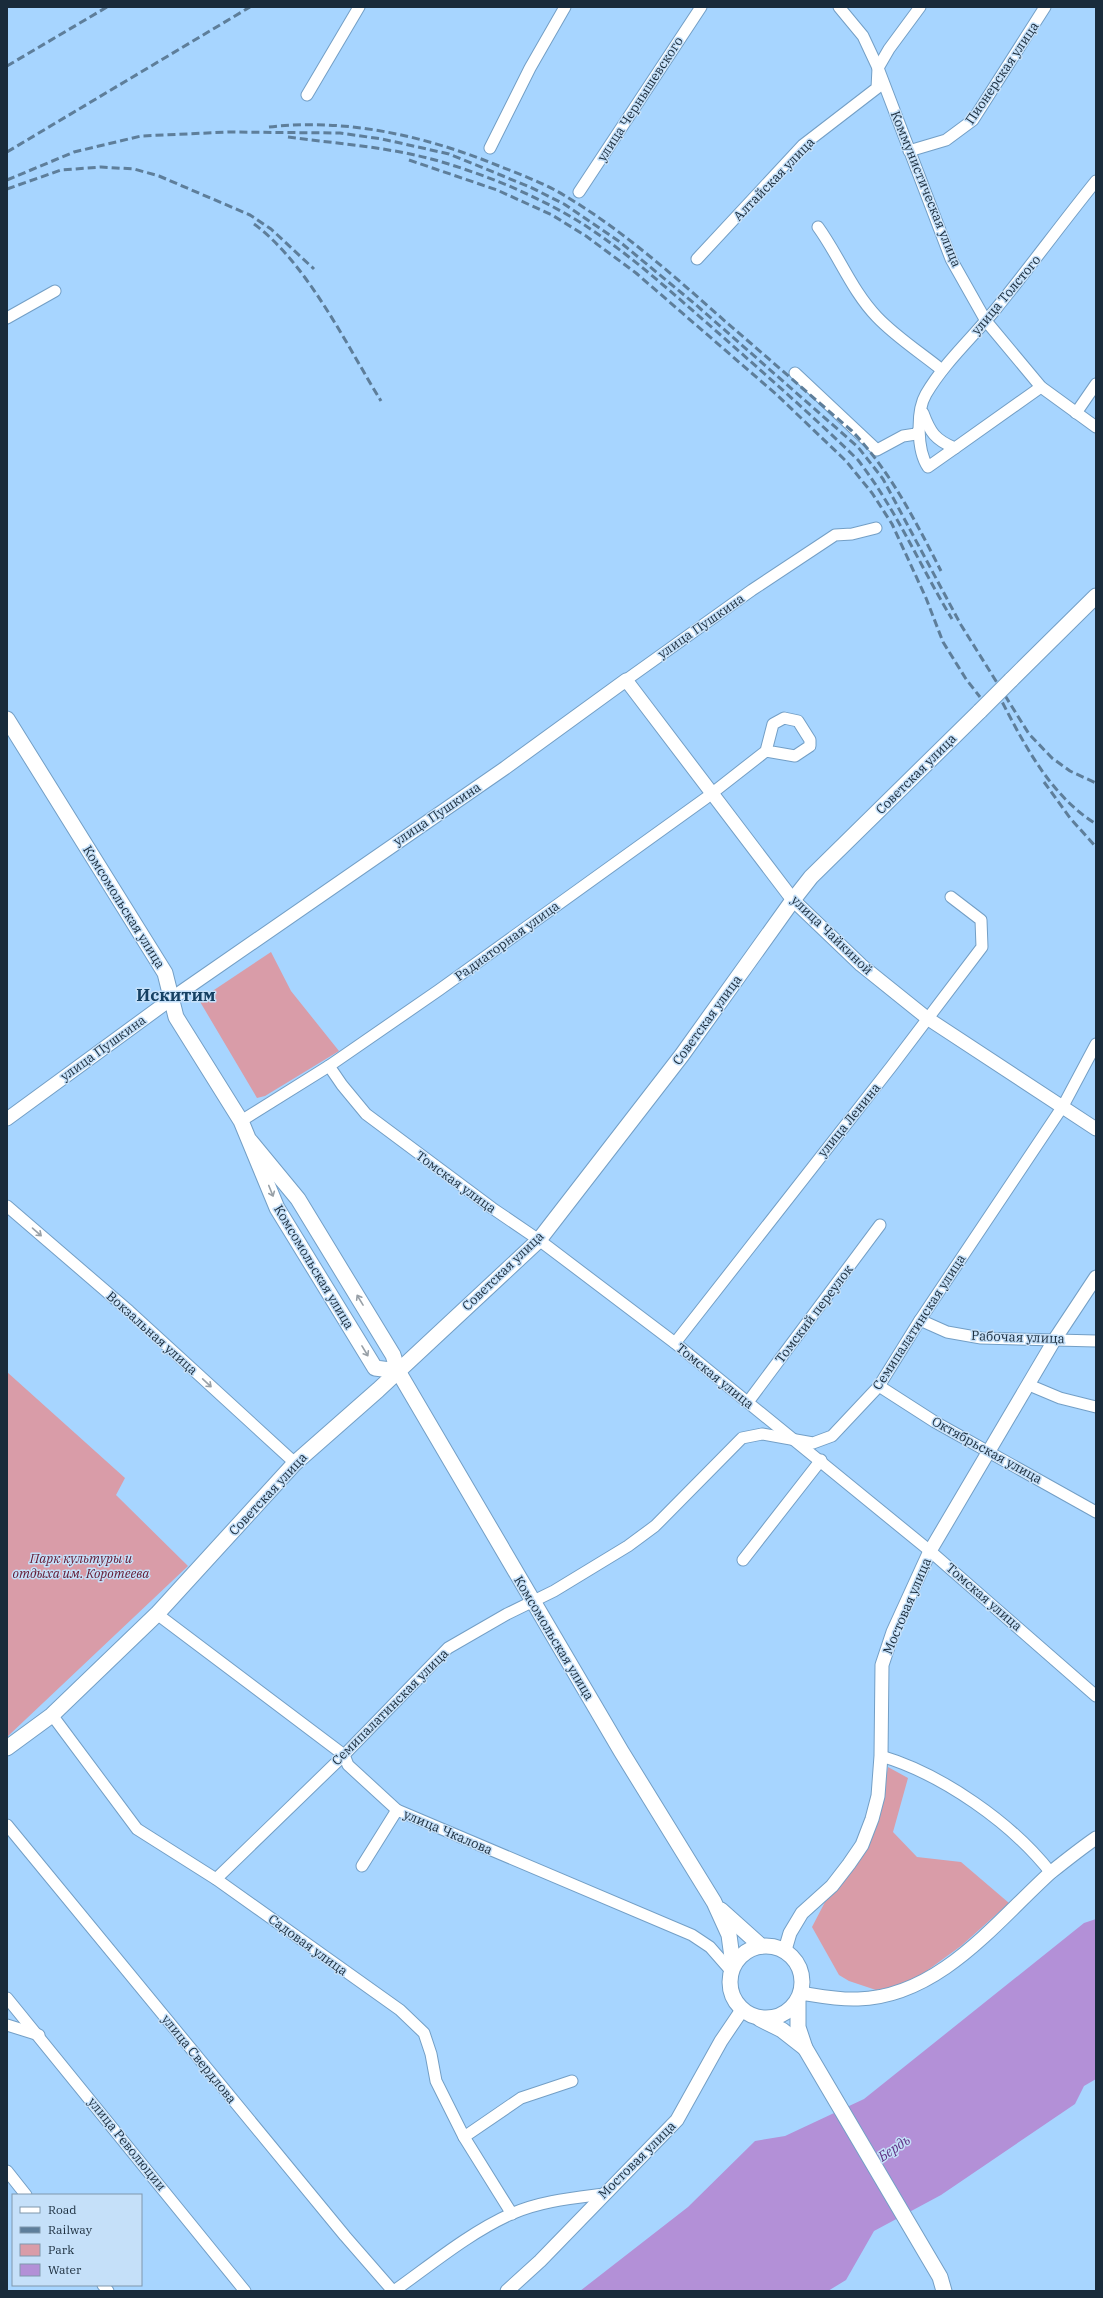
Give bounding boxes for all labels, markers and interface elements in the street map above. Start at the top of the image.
street label: Пионерская улица [961,18,1043,128]
street label: улица Чернышевского [593,33,687,165]
street label: Коммунистическая улица [887,108,965,270]
street label: Алтайская улица [730,134,818,224]
street label: улица Толстого [968,252,1044,338]
street label: улица Пушкина [654,590,748,662]
street label: Советская улица [872,730,960,818]
street label: улица Пушкина [390,778,484,850]
street label: Комсомольская улица [79,842,169,972]
street label: улица Чайкиной [788,892,876,978]
street label: Радиаторная улица [451,897,563,985]
street label: Советская улица [669,972,745,1068]
district label: Искитим [136,984,216,1006]
street label: улица Пушкина [57,1011,149,1085]
street label: улица Ленина [814,1080,884,1160]
street label: Томская улица [412,1147,500,1217]
one-way arrow [267,1184,275,1196]
street label: Комсомольская улица [270,1202,358,1332]
one-way arrow [31,1227,42,1236]
street label: Советская улица [459,1228,547,1314]
street label: Семипалатинская улица [869,1251,969,1393]
street label: Томский переулок [771,1261,857,1367]
street label: Вокзальная улица [103,1288,201,1378]
one-way arrow [355,1294,363,1306]
street label: Рабочая улица [971,1327,1065,1347]
street label: Томская улица [673,1339,757,1413]
one-way arrow [361,1345,369,1357]
one-way arrow [202,1378,212,1388]
street label: Октябрьская улица [929,1413,1045,1487]
street label: Советская улица [225,1449,311,1539]
park label: Парк культуры и отдыха им. Коротеева [13,1550,149,1582]
street label: Мостовая улица [879,1555,935,1657]
street label: Томская улица [942,1559,1026,1635]
street label: Комсомольская улица [510,1573,598,1703]
street label: Семипалатинская улица [328,1645,452,1769]
street label: улица Чкалова [401,1806,495,1858]
street label: Садовая улица [265,1910,351,1980]
street label: улица Свердлова [158,2011,240,2107]
street label: улица Революции [84,2094,170,2194]
street label: Мостовая улица [595,2118,679,2202]
water label: Бердь [873,2131,914,2166]
legend [12,2194,142,2286]
text: Road [48,2202,77,2217]
text: Railway [48,2222,93,2237]
text: Park [48,2242,74,2257]
text: Water [48,2262,82,2277]

